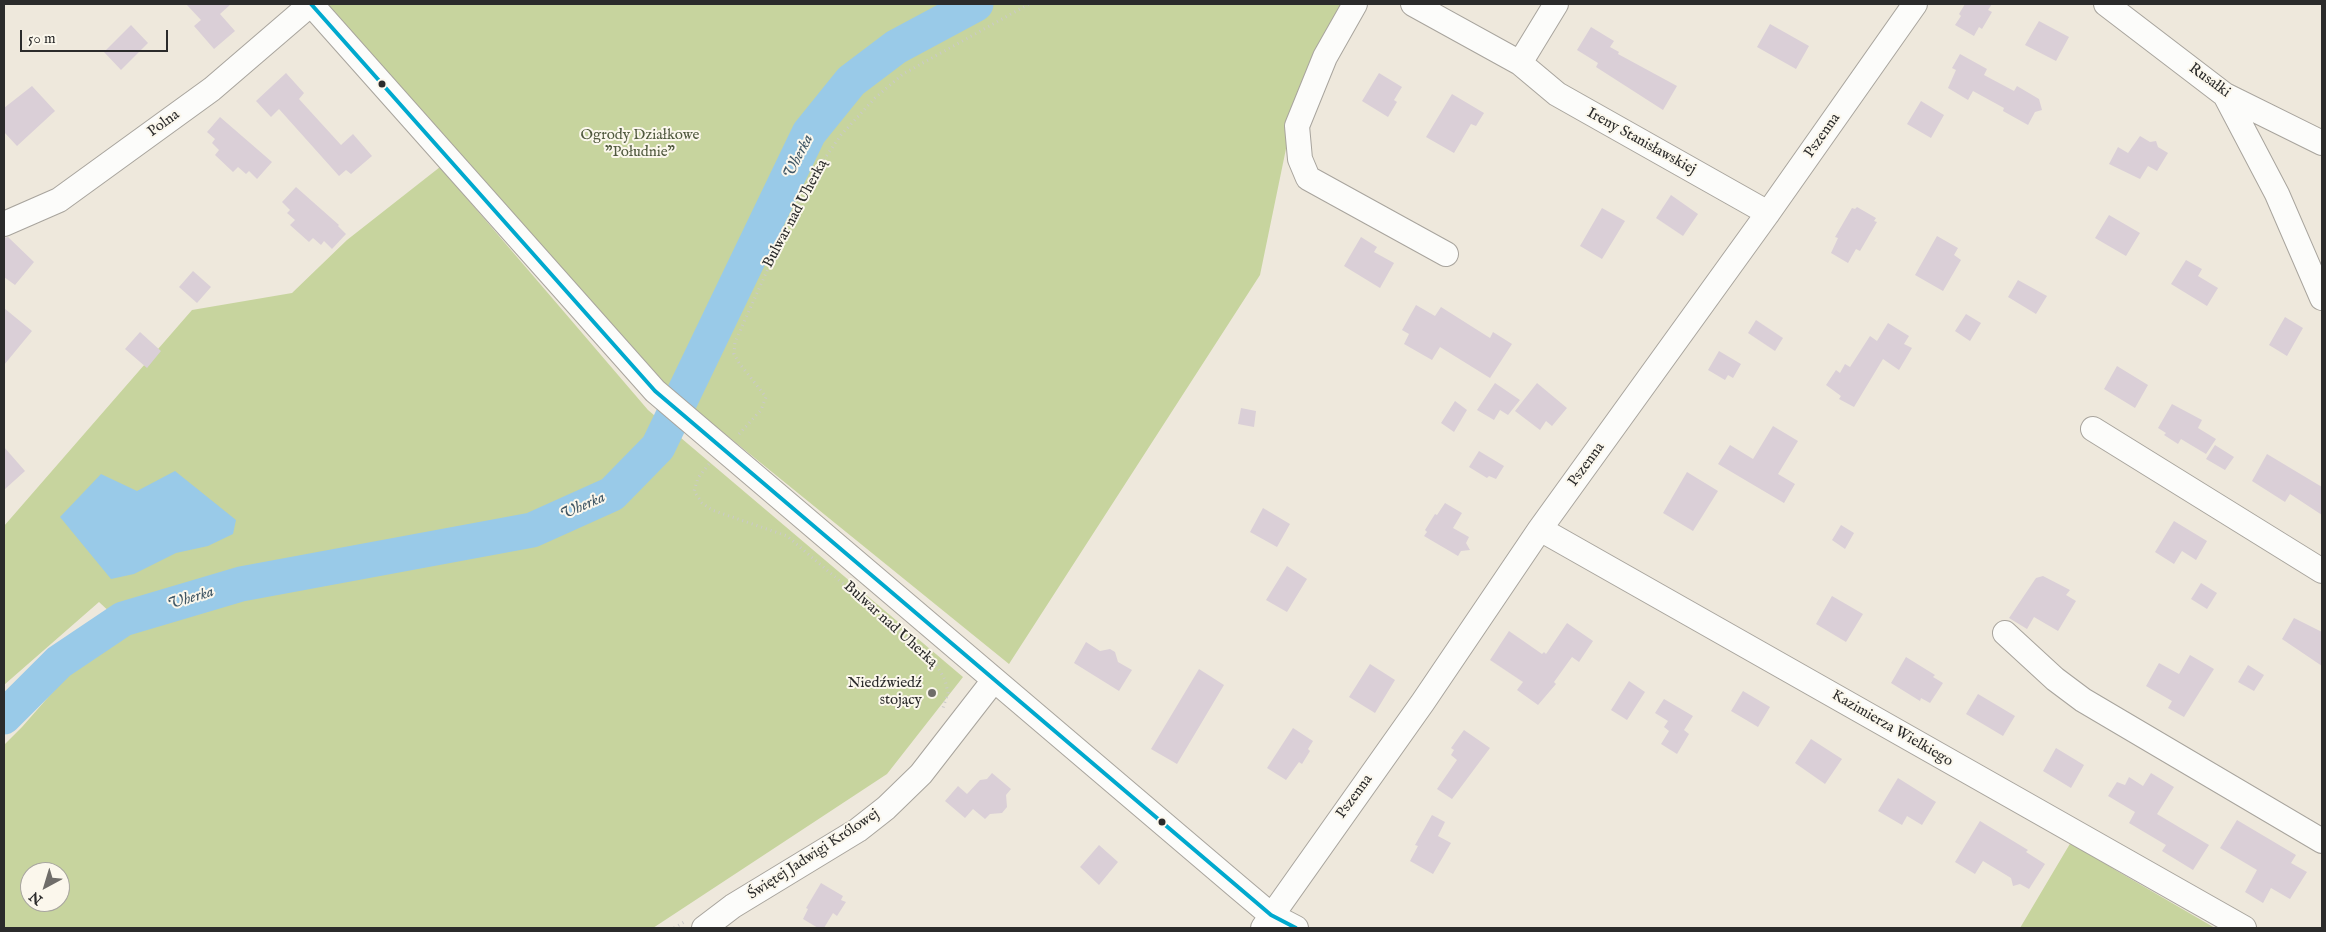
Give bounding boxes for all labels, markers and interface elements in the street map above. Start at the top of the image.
scale bar [22,20,170,52]
text: 50 m [28,29,56,48]
street label: Rusałki [2185,60,2233,102]
unlabelled marker [377,79,387,89]
street label: Ireny Stanisławskiej [1583,105,1699,179]
street label: Polna [145,106,183,142]
street label: Pszenna [1801,110,1845,162]
park label: Ogrody Działkowe "Południe" [581,127,699,162]
water label: Uherka [780,132,818,182]
street label: Bulwar nad Uherką [760,157,832,271]
street label: Pszenna [1565,439,1609,491]
water label: Uherka [557,489,609,525]
street label: Bulwar nad Uherką [839,578,941,672]
water label: Uherka [166,583,216,615]
place label: Niedźwiedź stojący [848,675,922,710]
marker: Niedźwiedź stojący [926,687,938,699]
street label: Kazimierza Wielkiego [1828,687,1956,771]
street label: Pszenna [1333,771,1377,823]
street label: Świętej Jadwigi Królowej [745,806,883,904]
unlabelled marker [1157,817,1167,827]
north arrow [20,862,70,912]
text: N [26,887,47,909]

